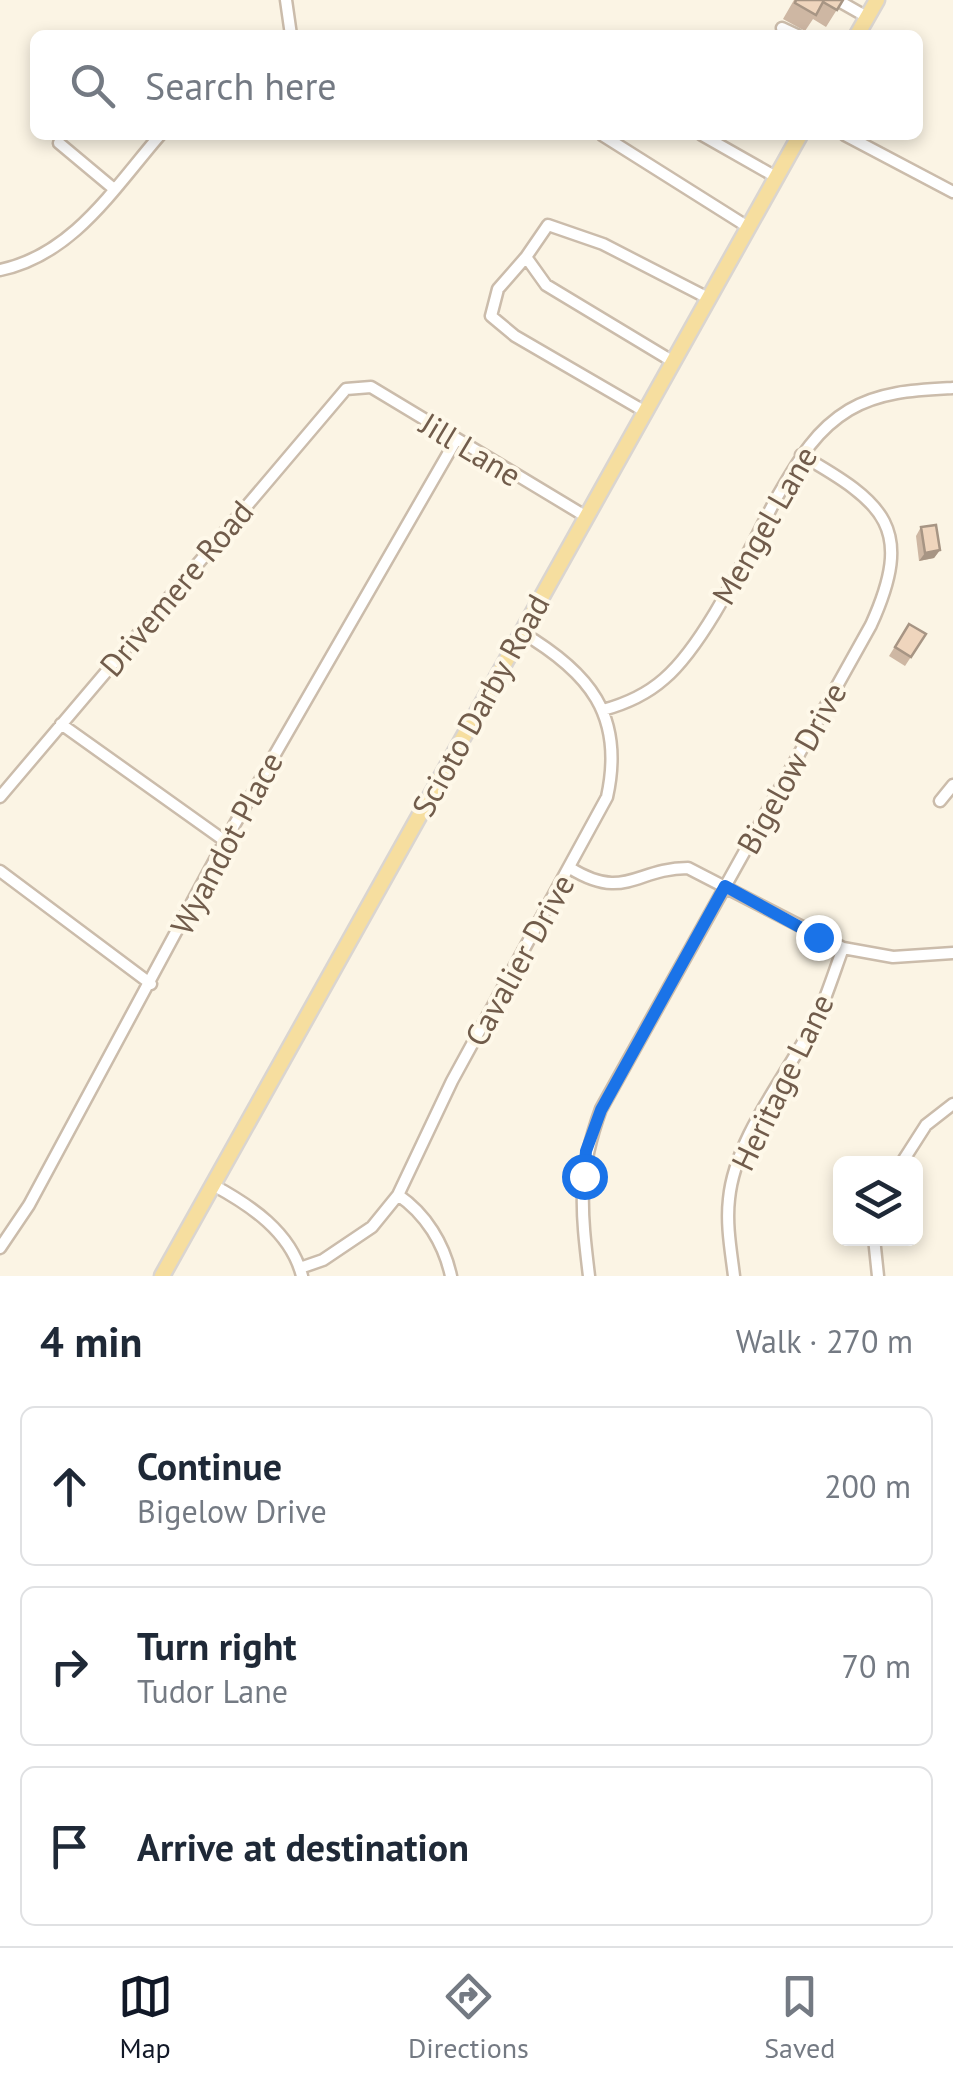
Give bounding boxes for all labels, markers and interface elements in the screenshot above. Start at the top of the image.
search box [30,30,923,140]
icon: search [65,58,120,113]
text: Search here [145,61,337,110]
street label: Jill Lane [411,401,529,495]
street label: Mengel Lane [702,438,826,612]
street label: Drivemere Road [90,491,262,685]
street label: Scioto Darby Road [402,586,558,824]
street label: Bigelow Drive [727,675,855,861]
street label: Wyandot Place [160,744,292,942]
street label: Cavalier Drive [455,867,583,1053]
route end [796,915,842,961]
street label: Heritage Lane [721,987,843,1177]
route start [562,1154,608,1200]
map controls [833,1156,923,1246]
button: layers [833,1156,923,1246]
text: 4 min [40,1314,142,1369]
text: Walk · 270 m [736,1320,913,1362]
text: Continue [137,1441,282,1490]
icon: ahead [42,1459,97,1514]
text: 200 m [824,1465,911,1507]
text: Bigelow Drive [137,1490,327,1532]
text: Turn right [137,1621,297,1670]
icon: right [42,1639,97,1694]
text: 70 m [842,1645,911,1687]
text: Tudor Lane [137,1670,288,1712]
icon: arrive [42,1819,97,1874]
text: Arrive at destination [137,1822,469,1871]
tab: Map [118,1969,173,2066]
tab: Directions [408,1969,529,2066]
tab: Saved [764,1969,835,2066]

